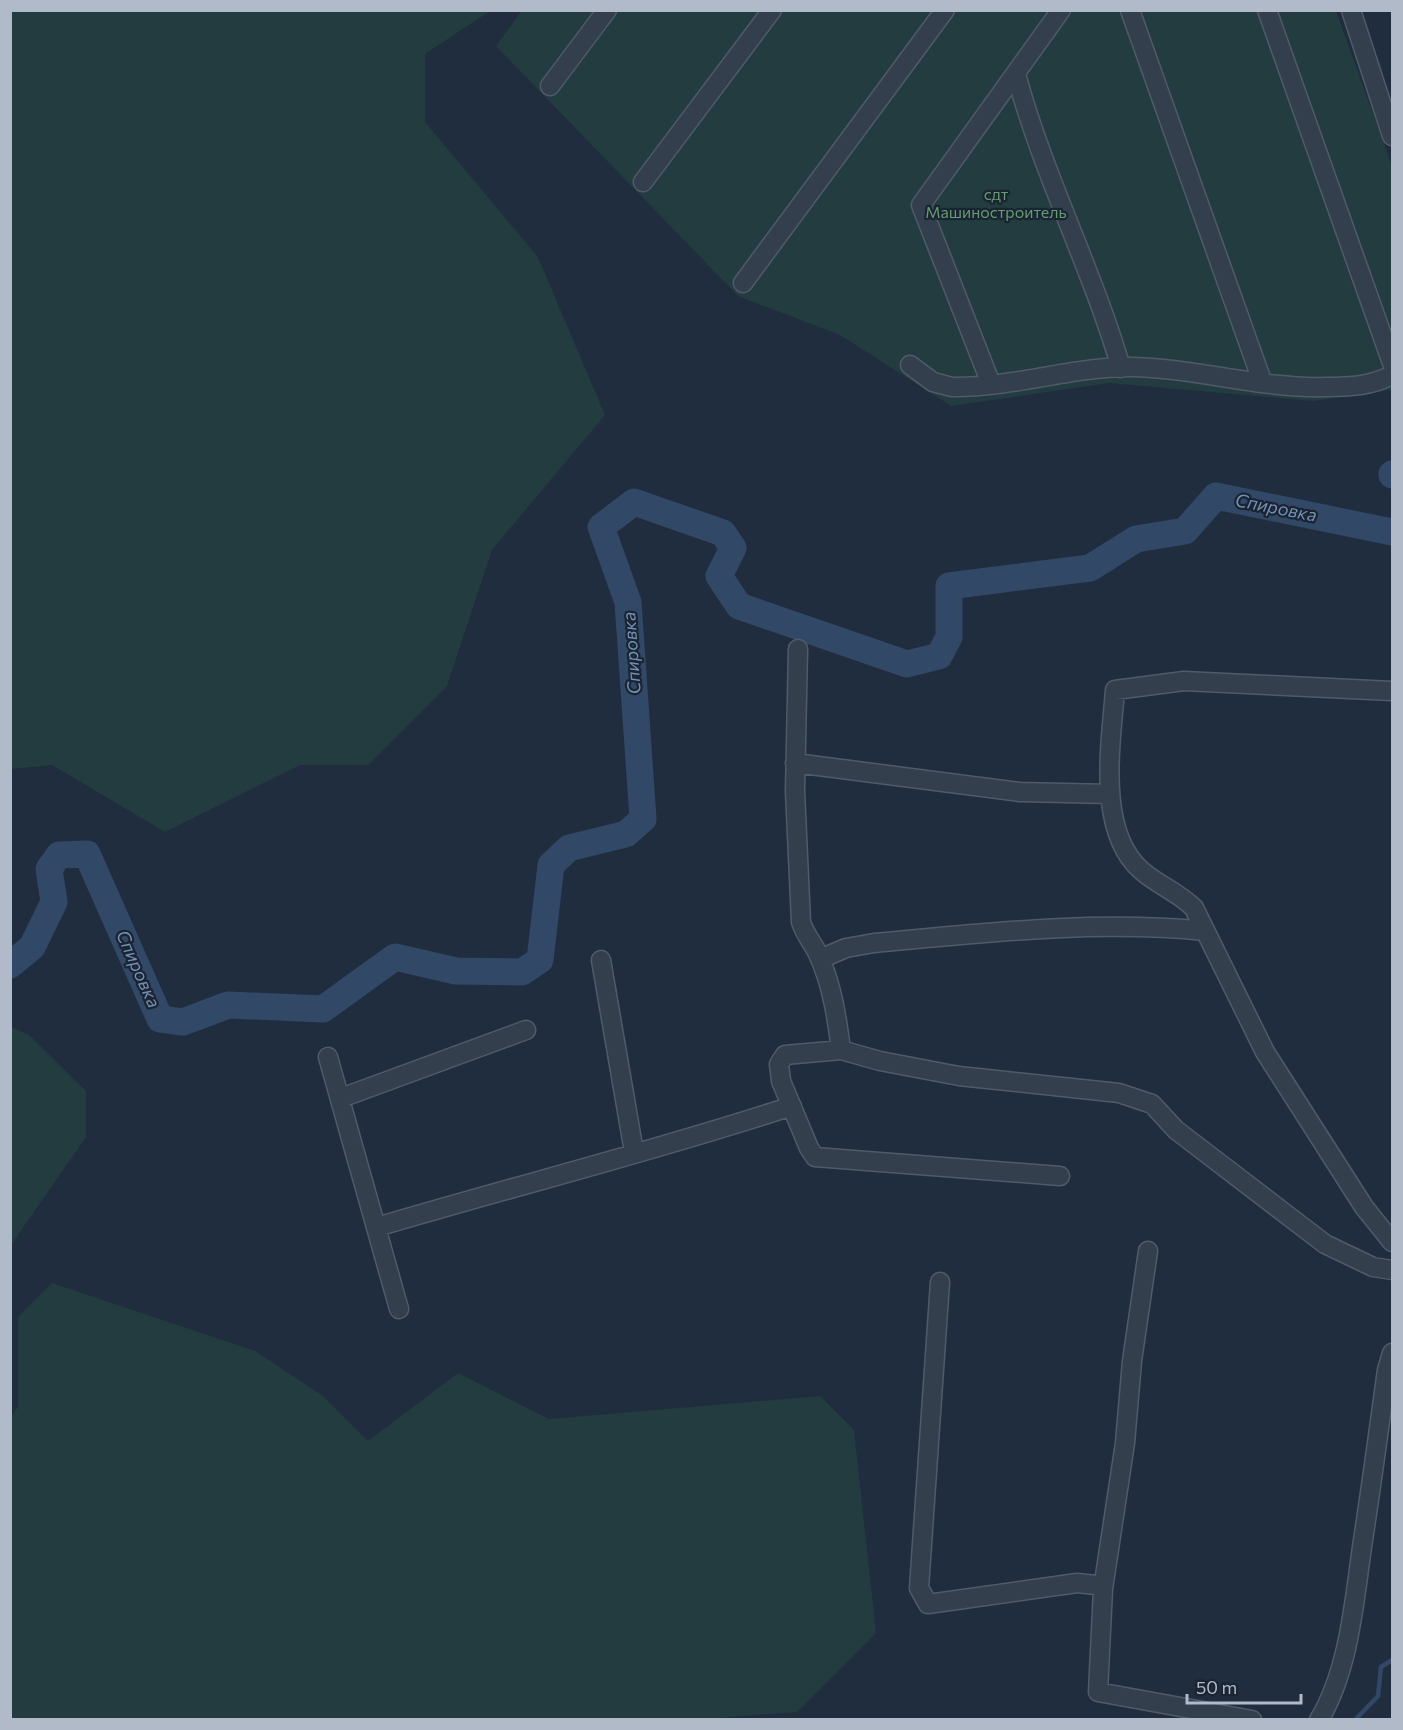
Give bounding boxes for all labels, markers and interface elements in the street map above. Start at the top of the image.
park label: сдт Машиностроитель [925,184,1067,221]
water label: Спировка [1234,488,1319,526]
water label: Спировка [617,611,645,695]
water label: Спировка [112,926,166,1011]
scale bar [1187,1667,1301,1705]
text: 50 m [1196,1676,1237,1698]

